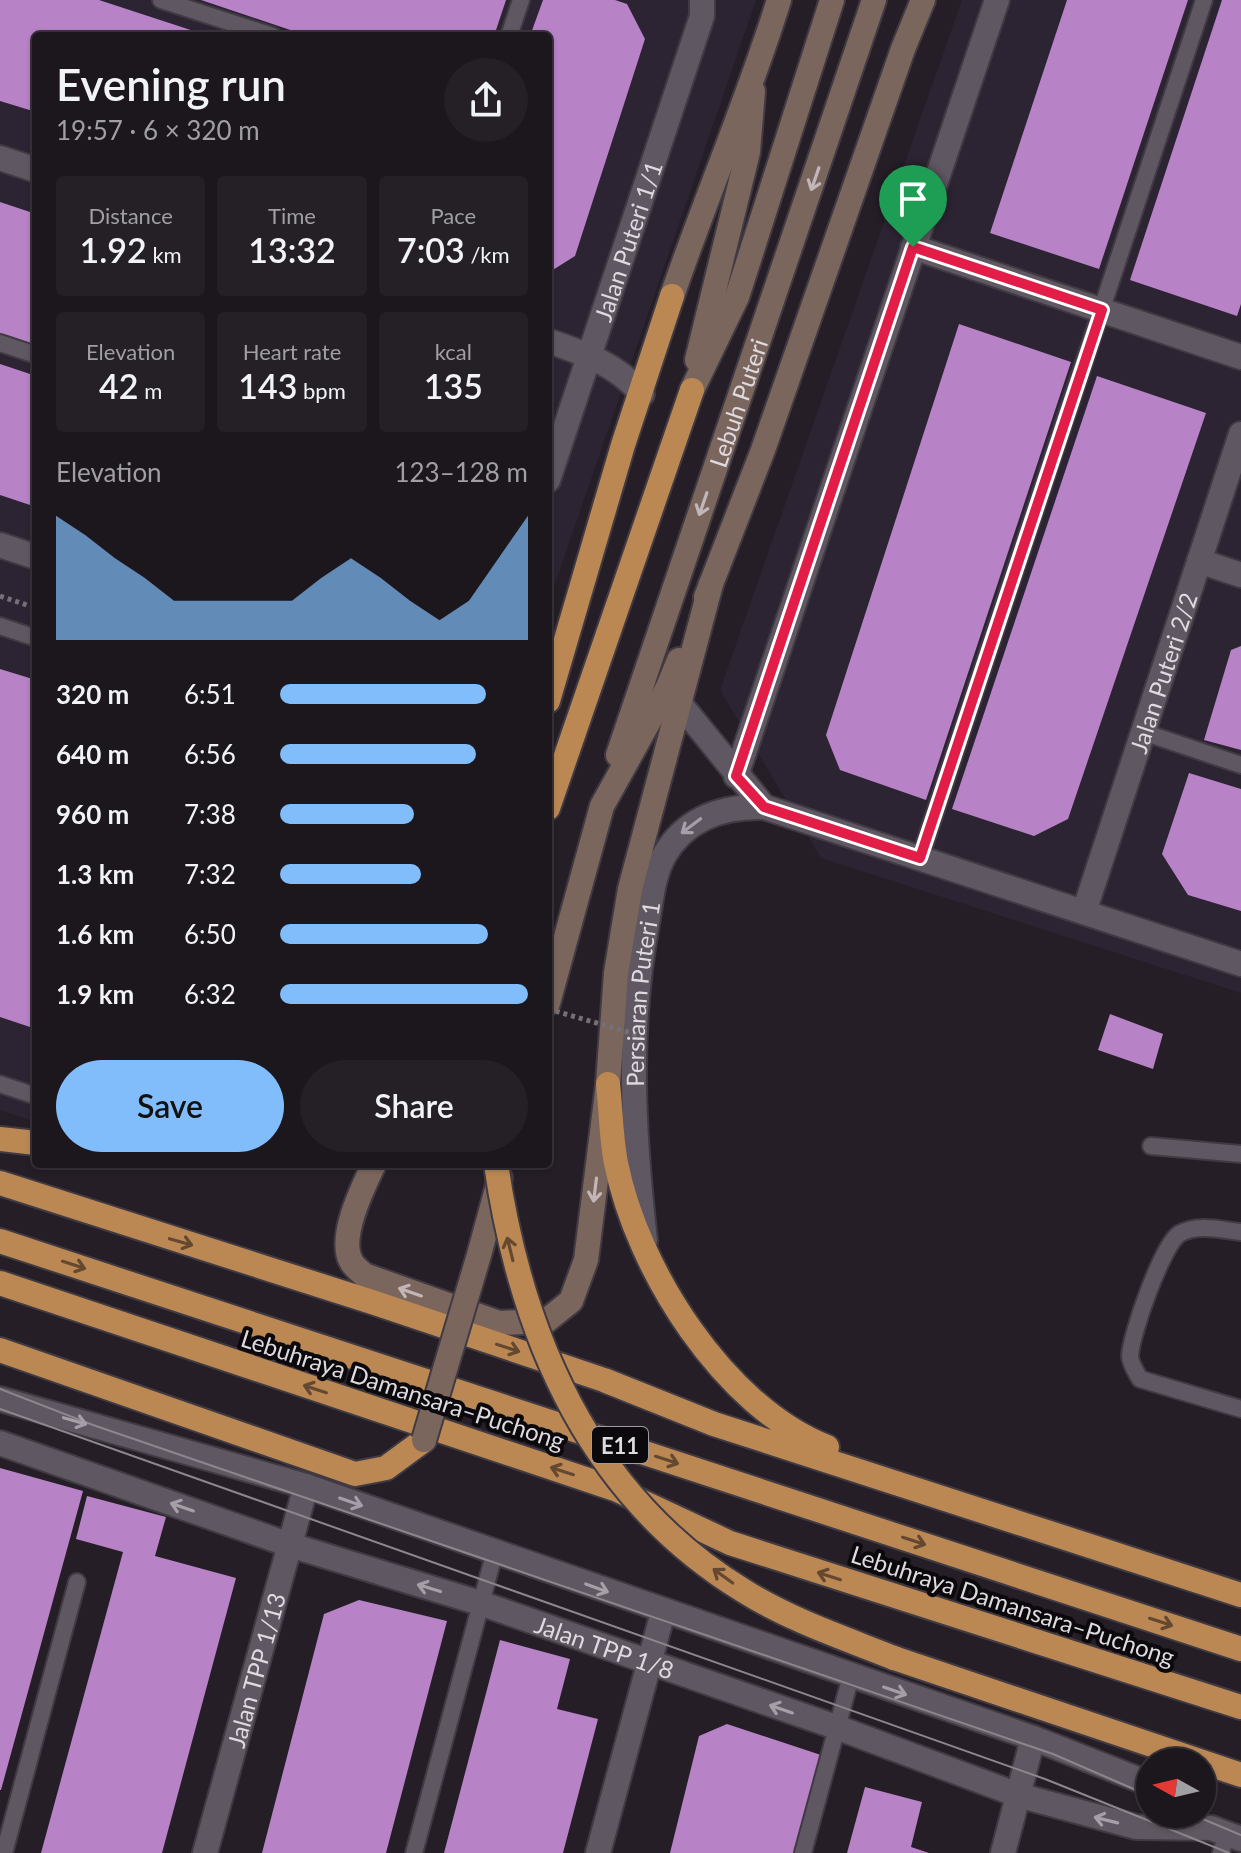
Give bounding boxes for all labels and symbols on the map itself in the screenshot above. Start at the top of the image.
street label: Jalan Puteri 1/1 [587,157,667,325]
pin [879,165,947,247]
one-way arrow [806,166,821,191]
street label: Lebuh Puteri [702,335,773,471]
one-way arrow [694,491,709,516]
street label: Jalan Puteri 2/2 [1123,589,1202,756]
one-way arrow [681,818,702,835]
street label: Persiaran Puteri 1 [619,899,665,1087]
one-way arrow [587,1176,602,1202]
one-way arrow [167,1235,193,1250]
one-way arrow [502,1237,517,1262]
one-way arrow [61,1259,86,1274]
one-way arrow [398,1284,423,1299]
street label: Lebuhraya Damansara–Puchong [238,1323,568,1455]
one-way arrow [495,1341,520,1356]
one-way arrow [303,1380,328,1395]
one-way arrow [62,1414,88,1429]
road number: E11 [592,1427,648,1463]
one-way arrow [654,1454,679,1468]
one-way arrow [549,1463,574,1478]
one-way arrow [339,1495,364,1510]
one-way arrow [170,1499,195,1513]
one-way arrow [901,1535,926,1550]
street label: Lebuhraya Damansara–Puchong [848,1539,1178,1671]
one-way arrow [713,1568,735,1584]
one-way arrow [817,1568,843,1583]
one-way arrow [417,1580,442,1594]
one-way arrow [584,1581,609,1596]
street label: Jalan TPP 1/13 [220,1589,291,1750]
street label: Jalan TPP 1/8 [531,1609,678,1684]
one-way arrow [1148,1616,1173,1631]
one-way arrow [883,1685,908,1700]
one-way arrow [768,1700,793,1715]
north arrow [1136,1748,1216,1828]
one-way arrow [1093,1811,1119,1826]

